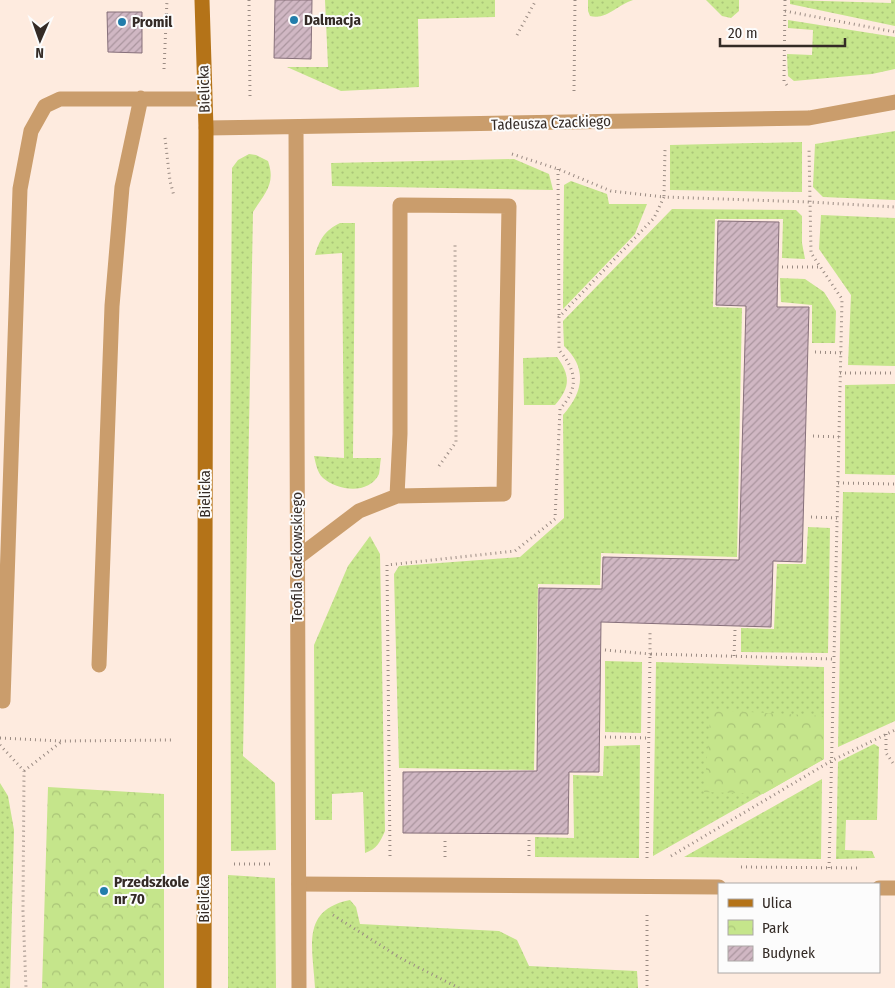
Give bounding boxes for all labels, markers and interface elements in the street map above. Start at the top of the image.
place label: Dalmacja [304,11,362,29]
place label: Promil [132,13,173,31]
marker: Dalmacja [288,14,300,26]
north arrow [15,15,65,65]
scale bar [720,15,845,47]
marker: Promil [116,16,128,28]
text: 20 m [728,24,758,42]
text: N [35,44,44,61]
street label: Bielicka [194,65,214,113]
street label: Tadeusza Czackiego [491,112,611,134]
street label: Bielicka [196,470,214,518]
street label: Teofila Gackowskiego [288,492,306,622]
place label: Przedszkole nr 70 [114,873,189,908]
street label: Bielicka [195,875,213,923]
legend [718,883,880,973]
marker: Przedszkole nr 70 [98,885,110,897]
text: Ulica [762,894,792,912]
text: Park [762,919,789,937]
text: Budynek [762,944,815,962]

